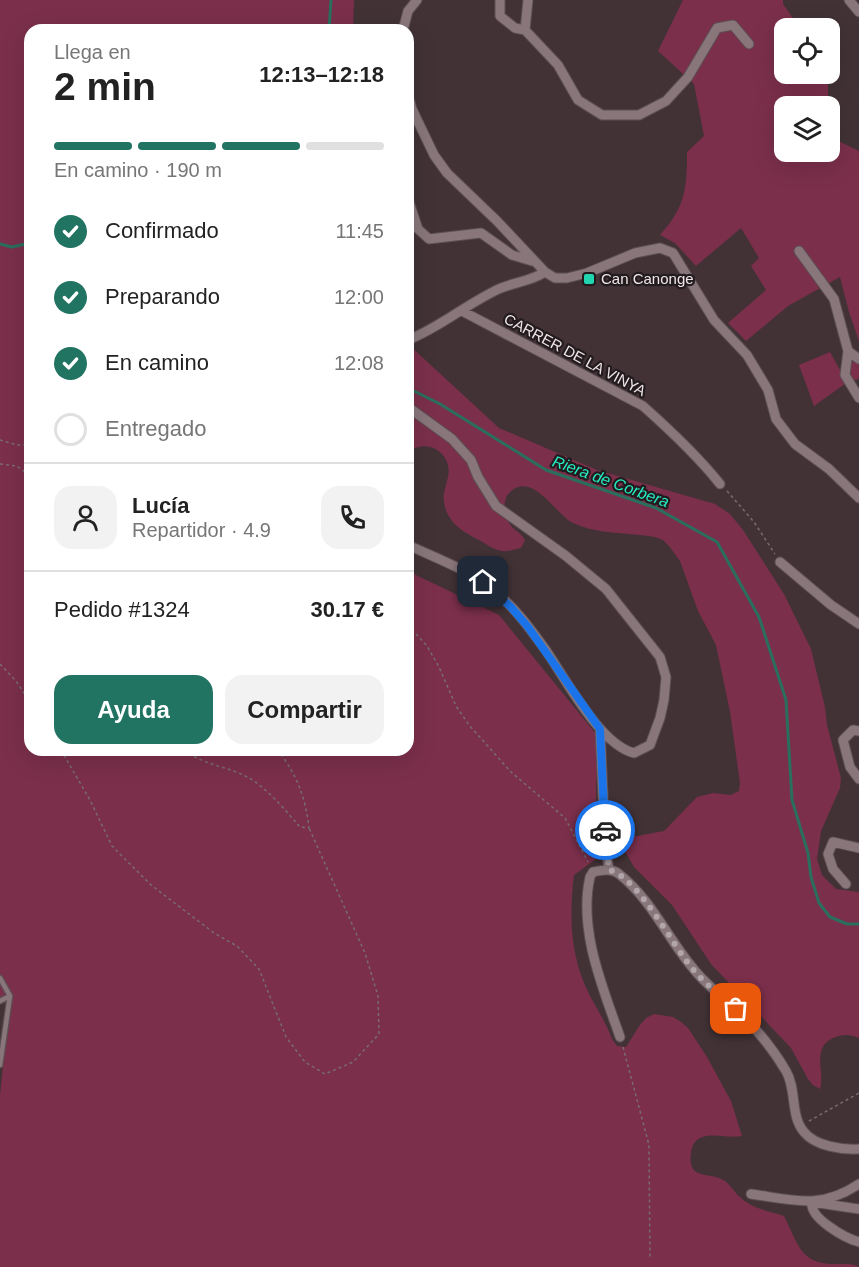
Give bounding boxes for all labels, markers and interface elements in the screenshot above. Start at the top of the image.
map controls [774,18,840,162]
button: locate [774,18,840,84]
text: Llega en [54,41,131,63]
text: 12:13–12:18 [259,62,384,87]
text: 2 min [54,65,156,108]
button: layers [774,96,840,162]
text: En camino · 190 m [54,159,222,181]
icon: check [54,215,87,248]
text: Confirmado [105,218,219,243]
text: 11:45 [335,220,384,242]
place label: Can Canonge [601,270,694,287]
marker: Can Canonge [582,272,596,286]
icon: check [54,281,87,314]
text: Preparando [105,284,220,309]
text: 12:00 [334,286,384,308]
street label: CARRER DE LA VINYA [501,310,649,399]
icon: check [54,347,87,380]
text: En camino [105,350,209,375]
text: 12:08 [334,352,384,374]
text: Entregado [105,416,207,441]
water label: Riera de Corbera [550,452,671,510]
button: person [54,486,117,549]
button: phone [321,486,384,549]
text: Lucía [132,493,189,518]
text: Repartidor · 4.9 [132,519,271,541]
pin [457,556,508,607]
icon: home [466,565,499,598]
text: Pedido #1324 [54,597,190,622]
text: 30.17 € [311,597,384,622]
button: Ayuda [54,675,213,744]
button: Compartir [225,675,384,744]
courier [575,800,635,860]
icon: car [589,814,622,847]
pin [710,983,761,1034]
icon: bag [719,992,752,1025]

